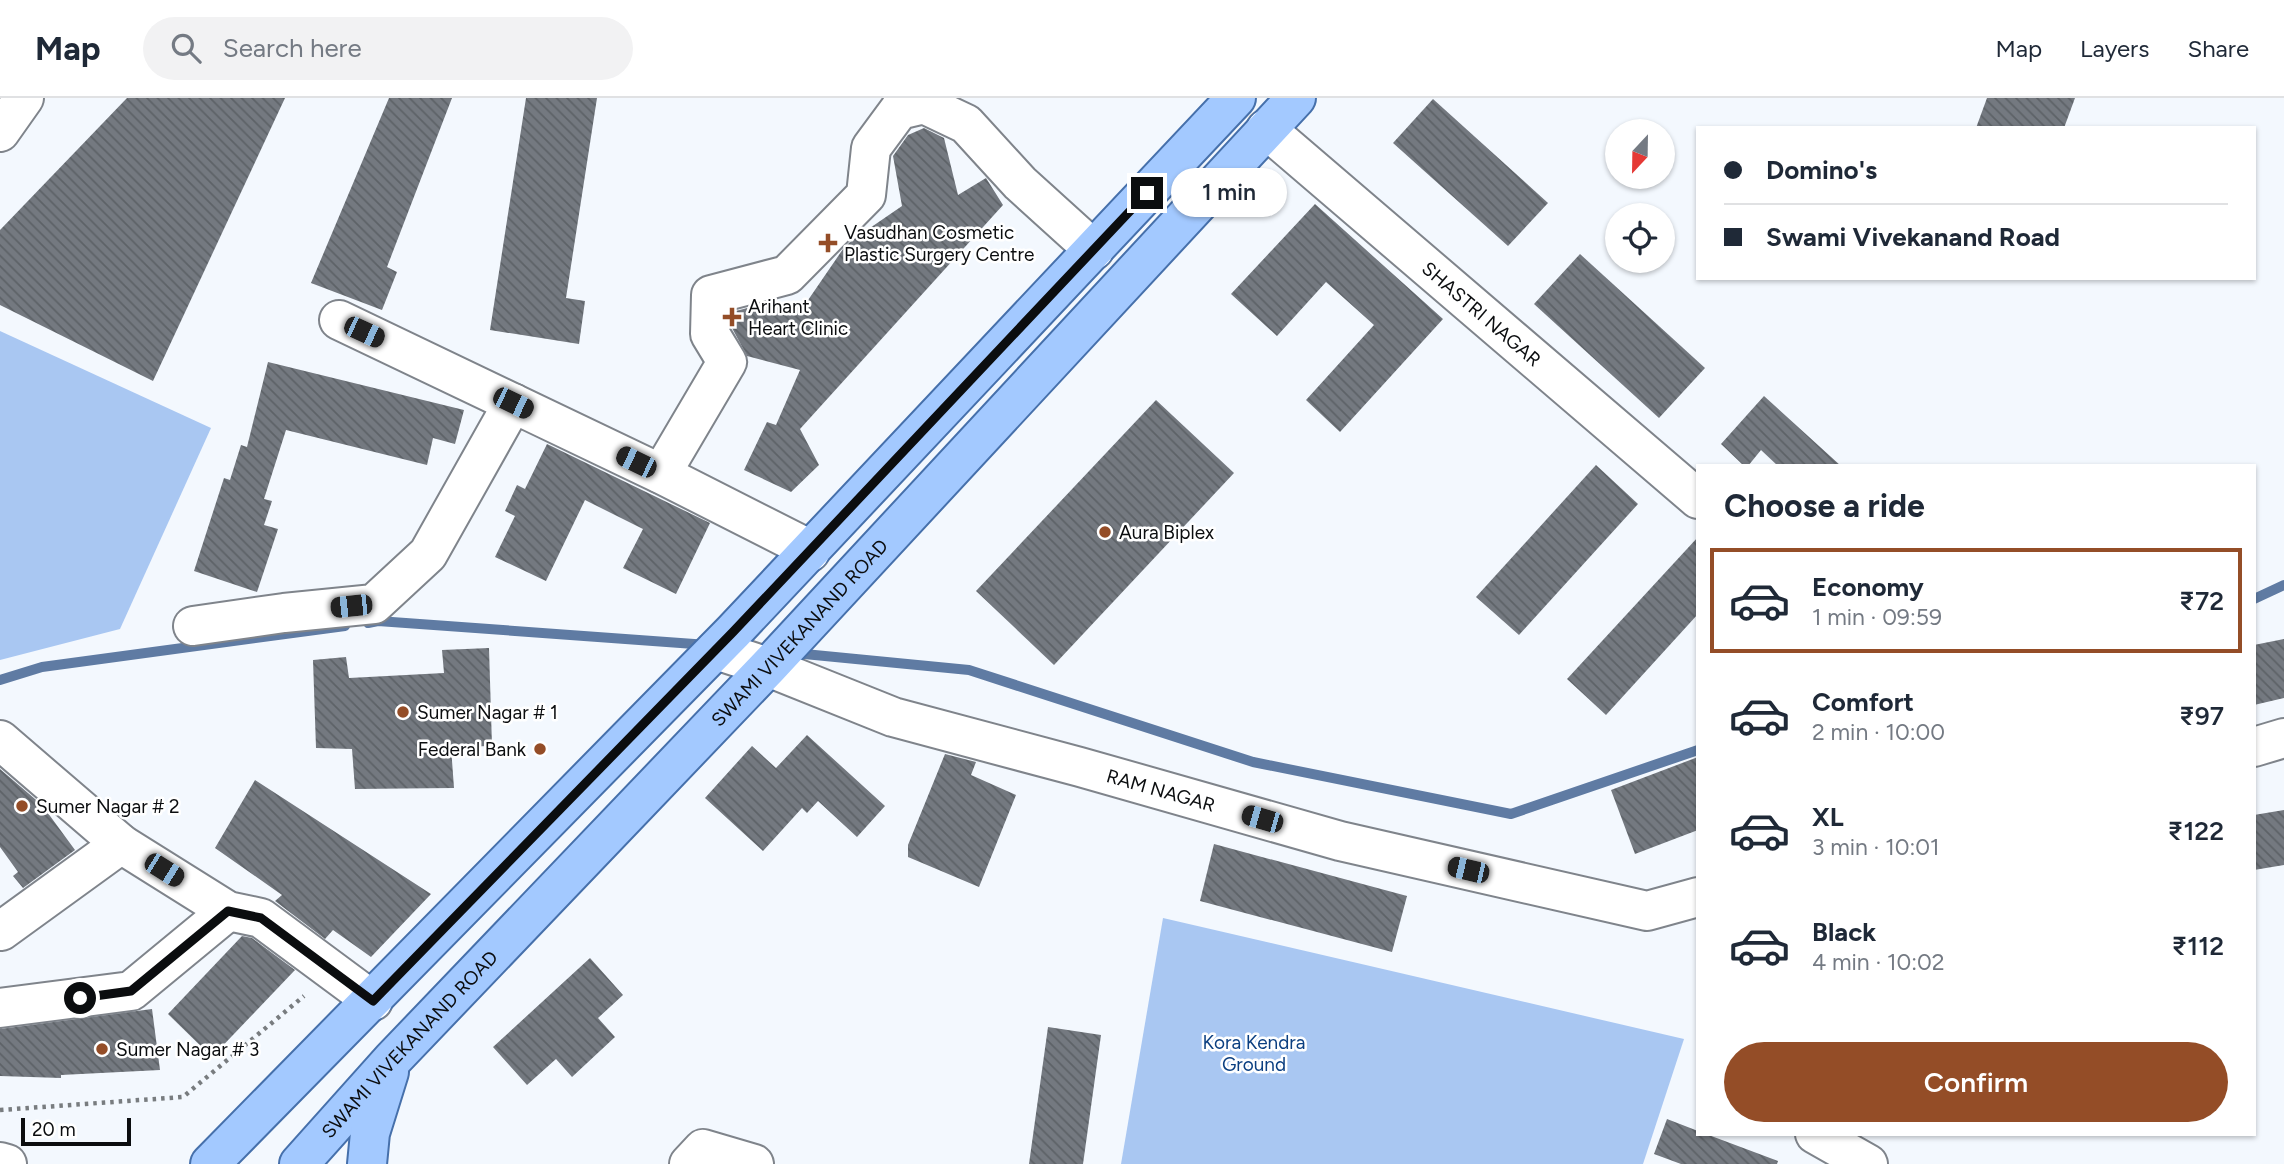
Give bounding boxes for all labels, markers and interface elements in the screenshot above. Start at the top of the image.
search box [143,17,633,80]
text: Map [35,29,101,68]
icon: search [167,29,205,67]
text: Search here [223,32,362,64]
text: Map [1995,34,2042,63]
text: Layers [2080,34,2149,63]
text: Share [2187,34,2249,63]
north arrow [1605,119,1675,189]
map controls [1605,119,1675,273]
text: Domino's [1766,154,1877,186]
callout: 1 min [1172,168,1287,217]
route end [1131,177,1163,209]
text: 1 min [1202,178,1256,206]
button: locate [1605,203,1675,273]
place label: Vasudhan Cosmetic Plastic Surgery Centre [844,221,1034,266]
text: Swami Vivekanand Road [1766,221,2060,253]
marker: Vasudhan Cosmetic Plastic Surgery Centre [818,233,838,253]
street label: SHASTRI NAGAR [1418,257,1546,371]
place label: Arihant Heart Clinic [748,295,848,340]
marker: Arihant Heart Clinic [722,307,742,327]
car [341,314,388,350]
car [490,384,537,422]
car [613,443,660,481]
text: Choose a ride [1724,487,1925,525]
place label: Aura Biplex [1119,521,1214,544]
marker: Aura Biplex [1097,524,1113,540]
street label: SWAMI VIVEKANAND ROAD [706,534,892,731]
icon: car [1728,569,1791,632]
text: Economy [1812,571,1924,603]
text: ₹72 [2179,585,2224,617]
car [330,593,373,619]
text: 1 min · 09:59 [1812,603,1942,631]
icon: car [1728,684,1791,747]
text: Comfort [1812,686,1914,718]
text: ₹97 [2179,700,2224,732]
place label: Sumer Nagar # 1 [417,701,558,724]
marker: Sumer Nagar # 1 [395,704,411,720]
text: 2 min · 10:00 [1812,718,1945,746]
place label: Federal Bank [418,738,527,761]
marker: Federal Bank [532,741,548,757]
street label: RAM NAGAR [1104,764,1218,816]
place label: Sumer Nagar # 2 [36,795,180,818]
marker: Sumer Nagar # 2 [14,798,30,814]
icon: car [1728,799,1791,862]
text: XL [1812,801,1844,833]
car [1239,803,1286,835]
text: ₹122 [2168,815,2224,847]
text: 3 min · 10:01 [1812,833,1939,861]
car [141,850,188,890]
car [1446,855,1491,885]
icon: car [1728,914,1791,977]
text: Black [1812,916,1876,948]
text: ₹112 [2172,930,2224,962]
street label: SWAMI VIVEKANAND ROAD [316,945,502,1143]
text: 4 min · 10:02 [1812,948,1945,976]
route start [64,982,96,1014]
park label: Kora Kendra Ground [1203,1031,1305,1076]
place label: Sumer Nagar # 3 [116,1038,259,1061]
marker: Sumer Nagar # 3 [94,1041,110,1057]
button: Confirm [1724,1042,2228,1122]
scale bar [21,1115,131,1147]
text: 20 m [32,1118,76,1141]

